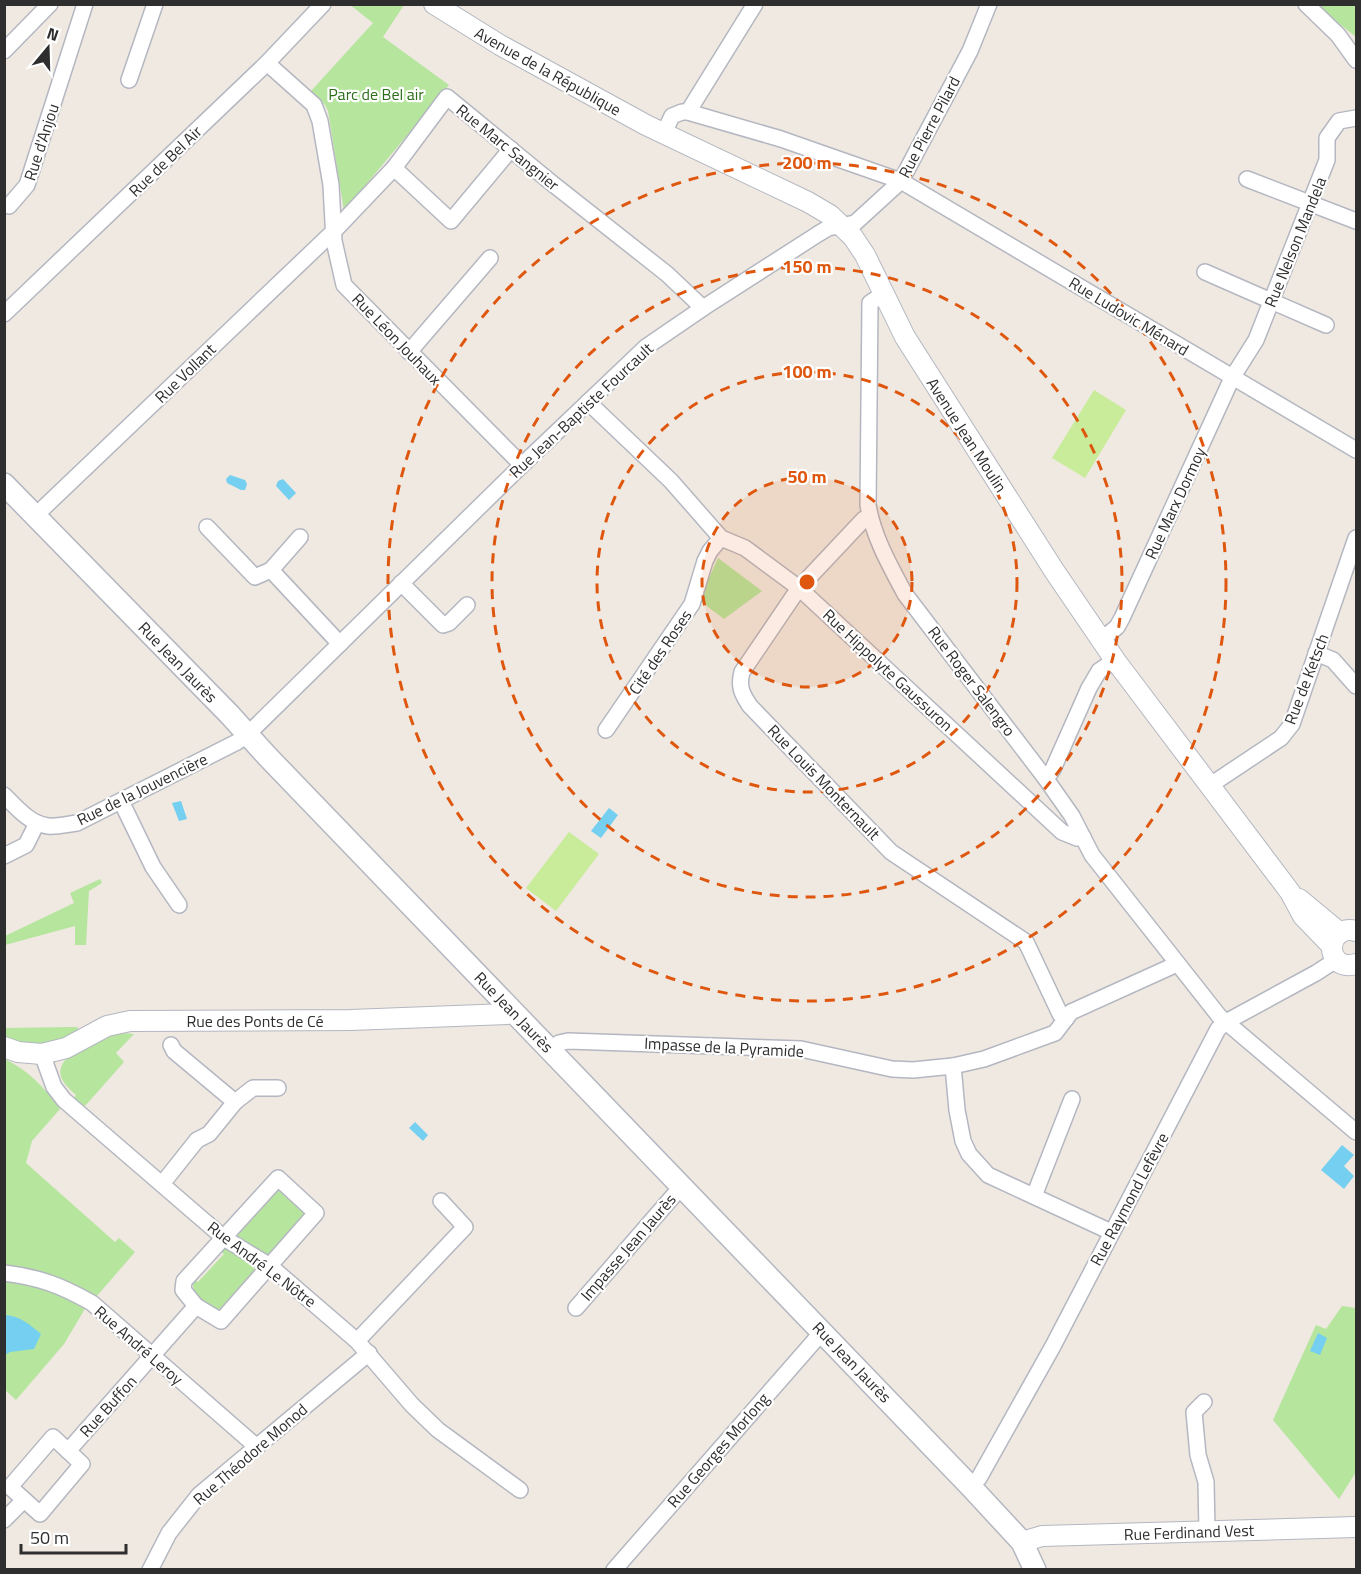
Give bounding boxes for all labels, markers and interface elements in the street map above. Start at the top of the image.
north arrow [18,18,78,78]
text: N [44,21,62,47]
street label: Avenue de la République [470,21,626,121]
street label: Rue Pierre Pilard [892,72,966,182]
park label: Parc de Bel air [328,82,424,106]
street label: Rue Marc Sangnier [451,98,565,196]
street label: Rue d'Anjou [17,100,65,184]
street label: Rue de Bel Air [123,120,207,202]
text: 200 m [782,149,832,176]
street label: Rue Nelson Mandela [1258,173,1332,311]
text: 150 m [782,253,832,280]
street label: Rue Ludovic Ménard [1064,271,1194,361]
street label: Rue Léon Jouhaux [347,288,447,390]
street label: Rue Jean-Baptiste Fourcault [504,336,659,483]
street label: Rue Vollant [149,337,221,408]
text: 100 m [782,358,832,385]
street label: Avenue Jean Moulin [921,373,1013,497]
street label: Rue Marx Dormoy [1138,443,1212,563]
text: 50 m [787,463,827,490]
centre of rings [797,572,817,592]
street label: Rue Hippolyte Gaussuron [818,603,958,737]
street label: Cité des Roses [623,605,697,699]
street label: Rue Jean Jaurès [133,616,223,708]
street label: Rue Roger Salengro [923,621,1021,741]
street label: Rue de Ketsch [1278,630,1334,728]
street label: Rue Louis Monternault [762,719,886,846]
street label: Rue de la Jouvencière [73,747,211,831]
street label: Rue Jean Jaurès [469,966,559,1058]
street label: Rue des Ponts de Cé [186,1009,324,1033]
street label: Impasse de la Pyramide [644,1031,804,1063]
street label: Rue Raymond Lefèvre [1084,1128,1174,1270]
street label: Impasse Jean Jaurès [575,1188,681,1306]
street label: Rue André Le Nôtre [203,1215,321,1313]
street label: Rue André Leroy [89,1300,189,1390]
street label: Rue Jean Jaurès [807,1316,897,1408]
street label: Rue Buffon [74,1370,142,1442]
street label: Rue Georges Morlong [661,1387,775,1513]
street label: Rue Théodore Monod [188,1397,312,1511]
scale bar [21,1517,126,1555]
street label: Rue Ferdinand Vest [1123,1518,1255,1546]
text: 50 m [30,1524,69,1551]

